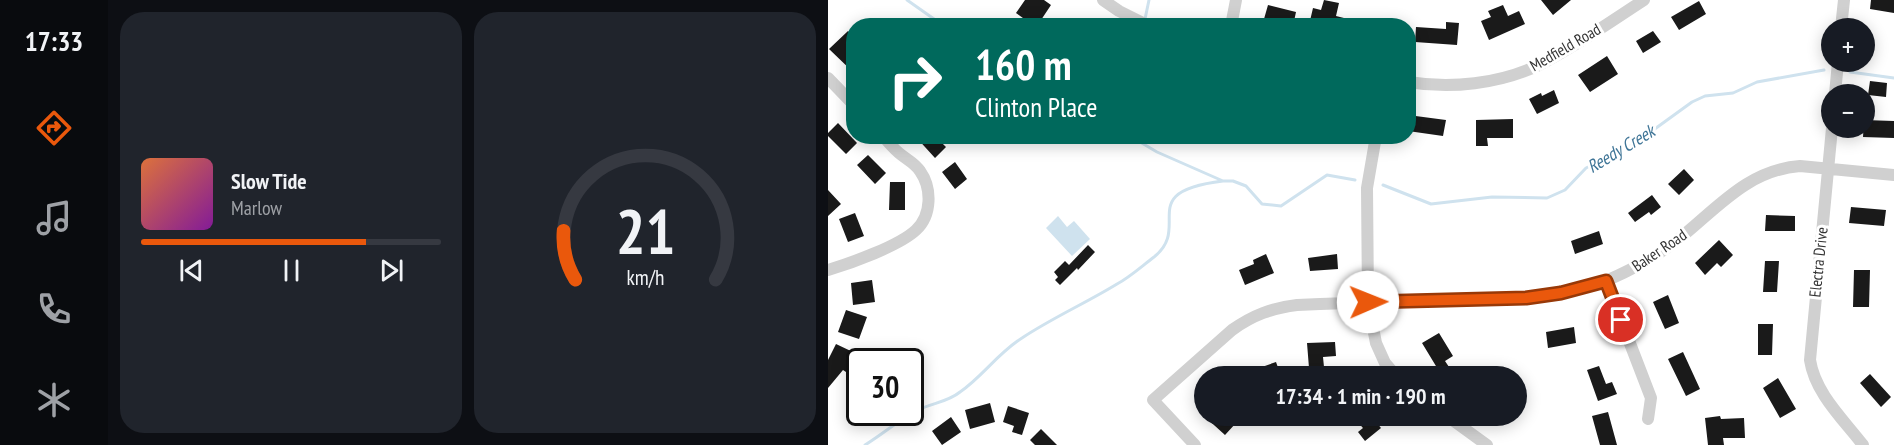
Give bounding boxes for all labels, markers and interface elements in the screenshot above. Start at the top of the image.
map controls [1821,18,1875,138]
button: + [1821,18,1875,72]
street label: Medfield Road [1526,19,1604,75]
text: 17:33 [25,24,83,58]
text: 160 m [975,37,1072,92]
icon: right [876,42,954,120]
button: − [1821,84,1875,138]
text: Clinton Place [975,90,1097,124]
icon: directions [33,107,75,149]
water label: Reedy Creek [1583,118,1661,178]
text: Slow Tide [231,167,307,195]
text: 21 [615,190,675,271]
text: Marlow [231,195,282,221]
icon: music [33,197,75,239]
street label: Baker Road [1628,224,1690,276]
street label: Electra Drive [1804,226,1832,298]
icon: previous [175,254,208,287]
icon: pause [275,254,308,287]
icon: next [375,254,408,287]
text: km/h [626,263,664,291]
position arrow [1336,270,1400,334]
icon: phone [33,288,75,330]
pin [1595,294,1646,345]
icon: arrive [1604,303,1637,336]
speed limit sign: 30 [846,348,924,426]
icon: climate [33,379,75,421]
text: 17:34 · 1 min · 190 m [1275,382,1446,410]

